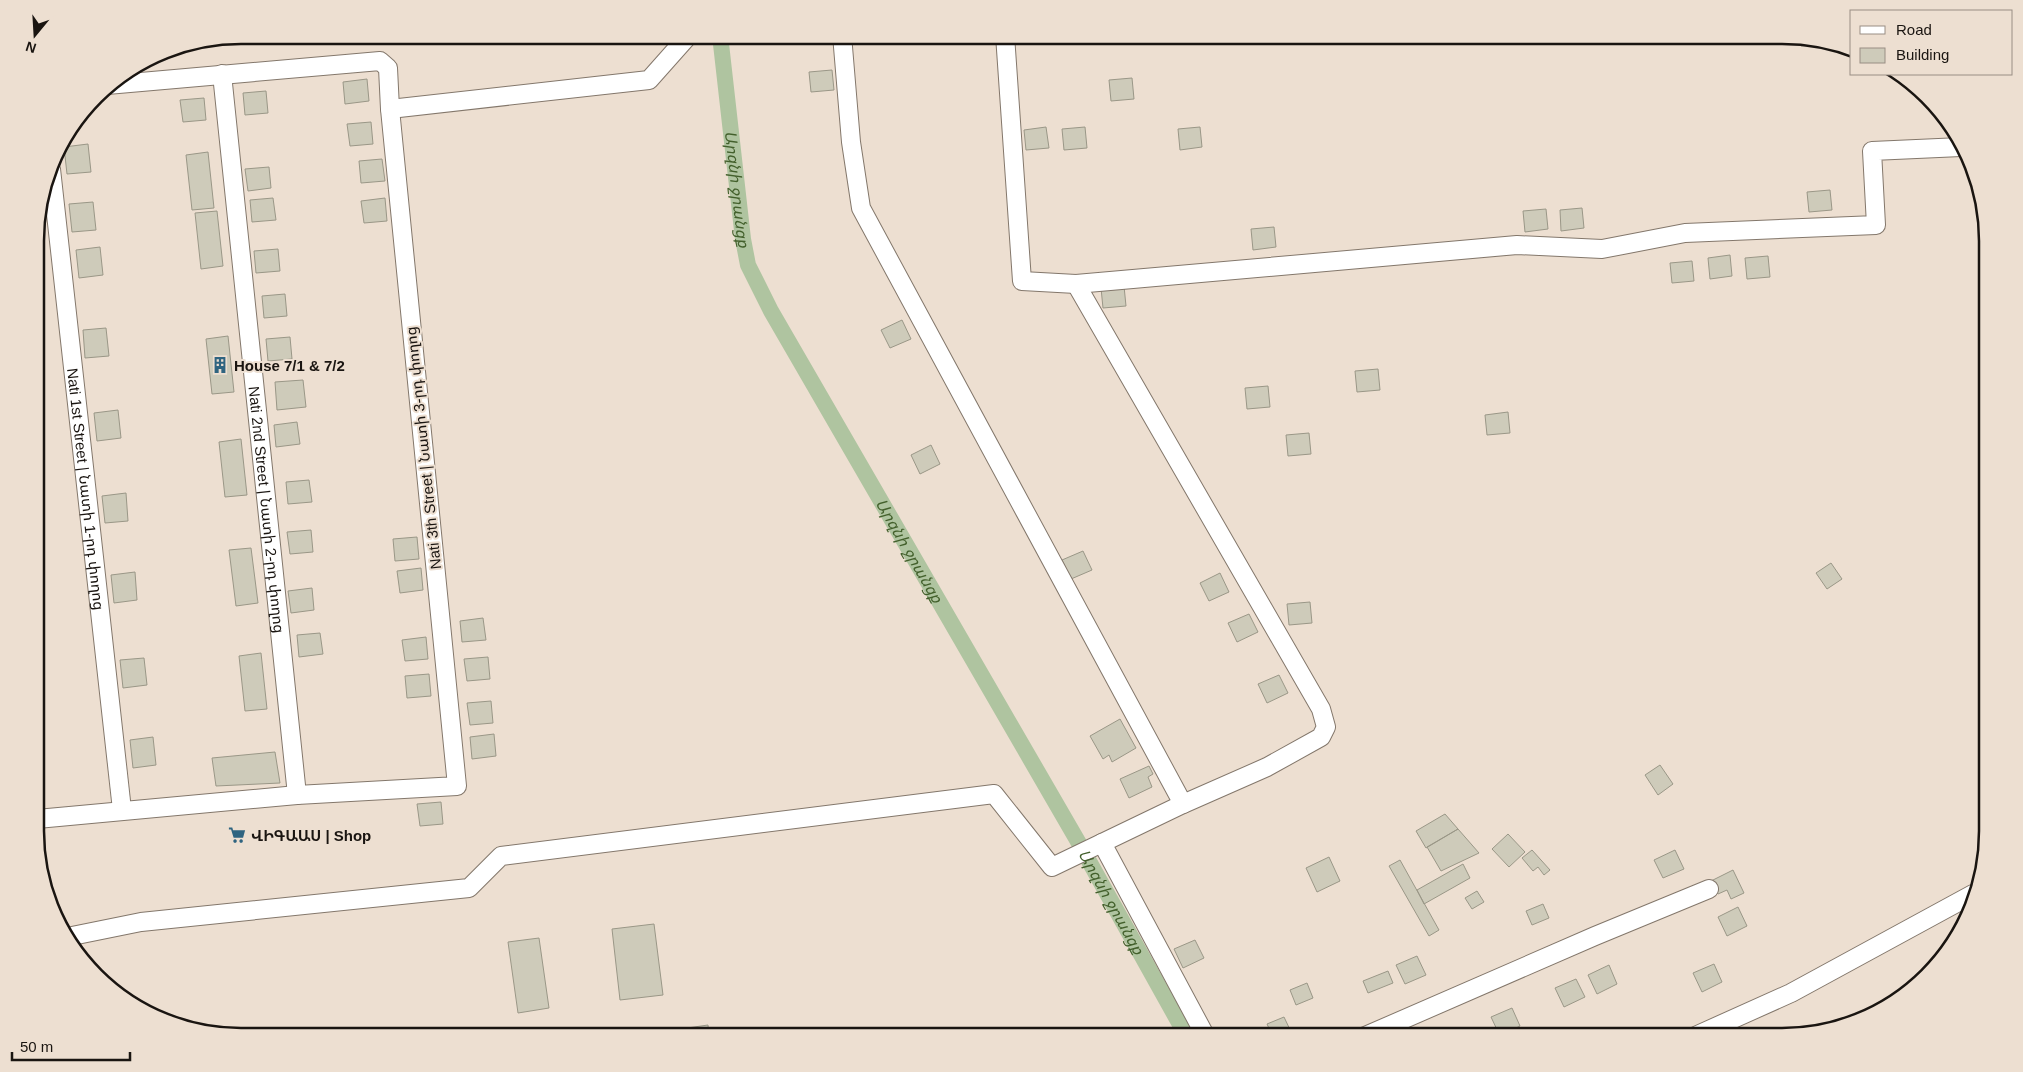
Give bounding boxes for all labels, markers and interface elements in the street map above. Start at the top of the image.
north arrow [10,10,60,60]
legend [1850,10,2013,75]
text: Road [1896,21,1932,38]
text: N [24,38,38,57]
text: Building [1896,46,1949,63]
water label: Արզնի ջրանցք [722,130,753,250]
street label: Nati 3th Street | Նատի 3-րդ փողոց [402,326,445,570]
building icon: House 7/1 & 7/2 [210,355,230,375]
place label: House 7/1 & 7/2 [234,357,345,374]
street label: Nati 1st Street | Նատի 1-րդ փողոց [65,367,108,611]
street label: Nati 2nd Street | Նատի 2-րդ փողոց [246,385,289,634]
water label: Արզնի ջրանցք [873,496,947,607]
supermarket icon: ՎԻԳԱԱՍ | Shop [227,825,247,845]
place label: ՎԻԳԱԱՍ | Shop [251,827,371,844]
water label: Արզնի ջրանցք [1076,846,1148,959]
scale bar [12,1030,130,1062]
text: 50 m [20,1038,53,1055]

